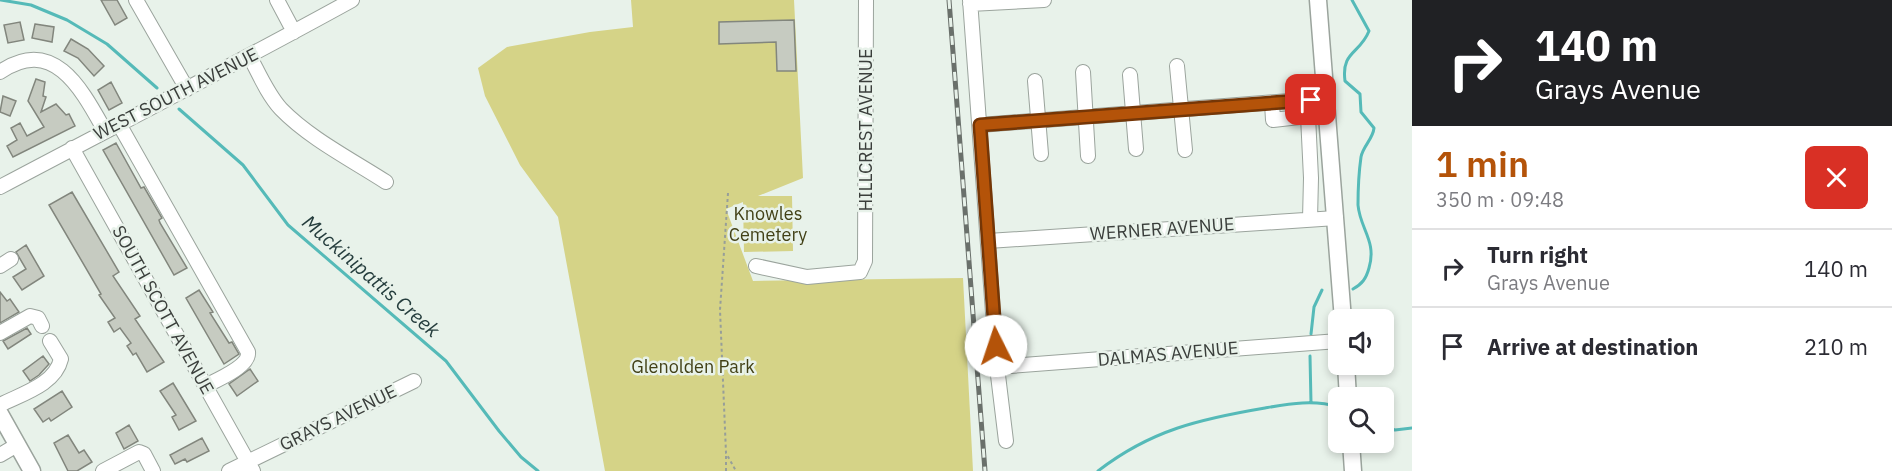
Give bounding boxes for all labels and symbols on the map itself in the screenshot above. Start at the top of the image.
street label: WEST SOUTH AVENUE [90,42,262,145]
street label: HILLCREST AVENUE [854,48,877,212]
pin [1285,74,1336,125]
park label: Knowles Cemetery [729,202,807,246]
water label: Muckinipattis Creek [297,208,446,343]
street label: WERNER AVENUE [1089,212,1235,245]
street label: SOUTH SCOTT AVENUE [107,221,219,398]
position arrow [964,314,1028,378]
street label: DALMAS AVENUE [1097,336,1239,371]
park label: Glenolden Park [631,355,755,378]
street label: GRAYS AVENUE [276,379,400,456]

